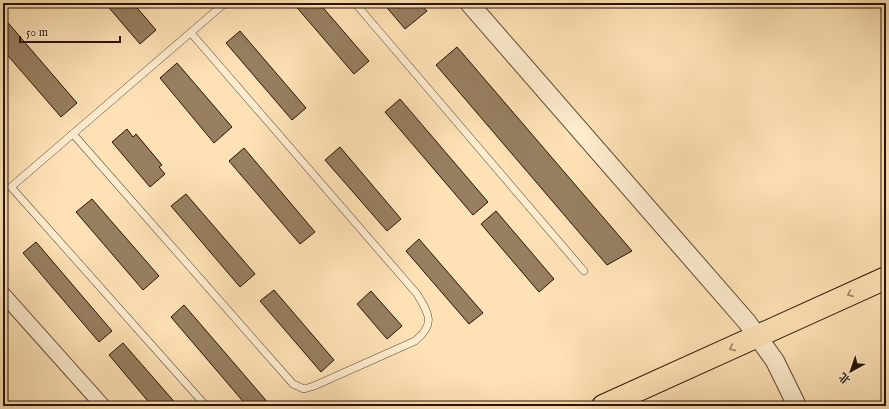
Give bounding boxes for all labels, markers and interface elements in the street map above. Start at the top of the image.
scale bar [20,18,120,44]
text: 50 m [26,25,48,40]
one-way arrow [847,290,854,298]
one-way arrow [729,343,736,351]
north arrow [831,351,871,391]
text: 北 [837,369,854,387]

